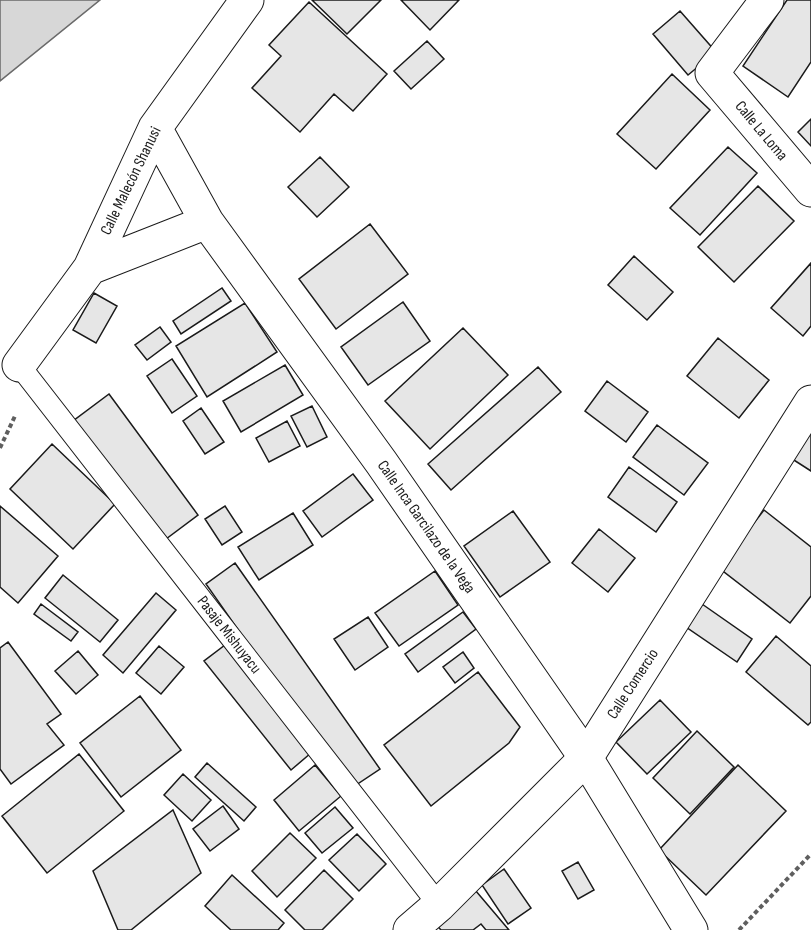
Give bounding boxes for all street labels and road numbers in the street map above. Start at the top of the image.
street label: Calle La Loma [731,97,791,165]
street label: Calle Malecón Shanusi [97,124,165,238]
street label: Calle Inca Garcilazo de la Vega [373,457,479,597]
street label: Pasaje Mishuyacu [193,592,265,678]
street label: Calle Comercio [603,645,663,723]

